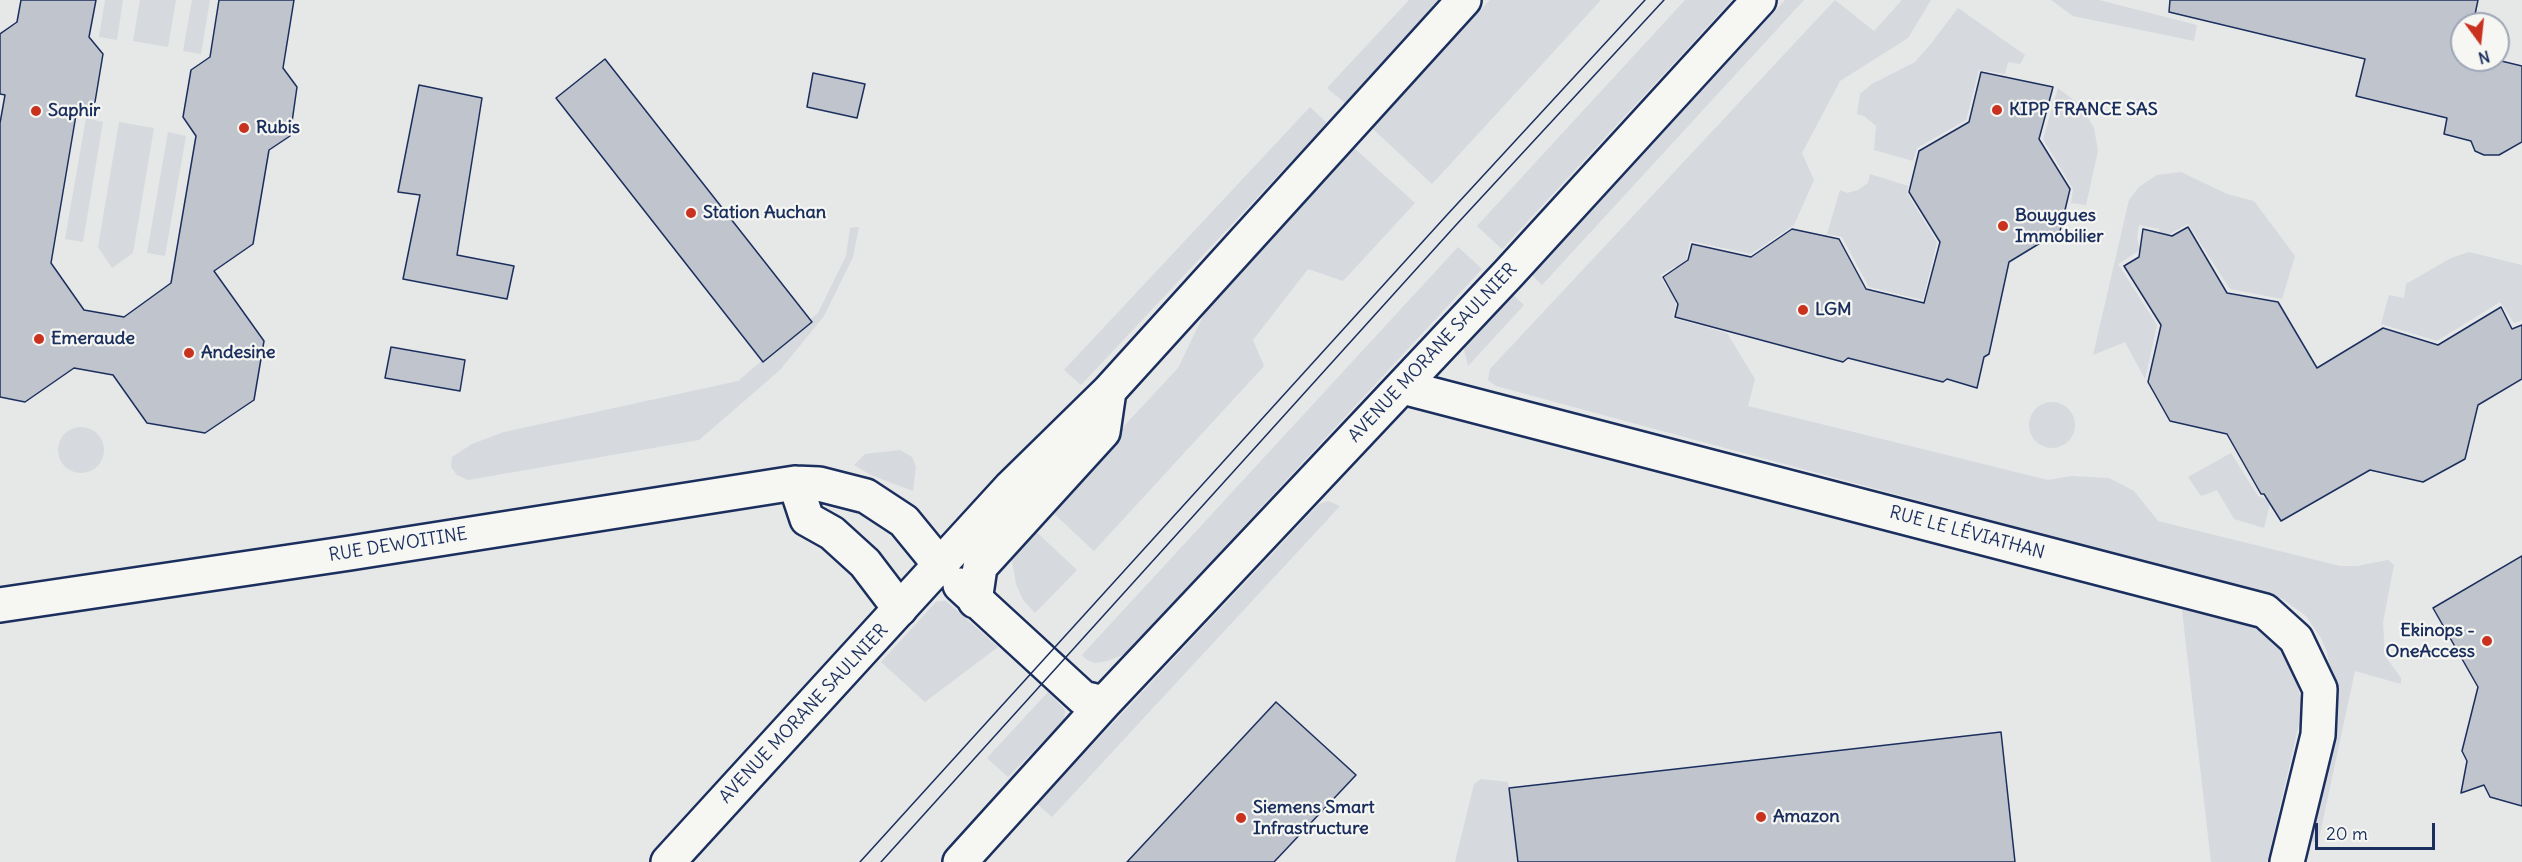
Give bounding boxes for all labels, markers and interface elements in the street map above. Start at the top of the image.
north arrow [2450,12,2510,72]
text: N [2476,46,2492,69]
place label: KIPP FRANCE SAS [2009,99,2158,121]
place label: Saphir [48,100,100,122]
marker: KIPP FRANCE SAS [1990,103,2004,117]
marker: Saphir [29,104,43,118]
place label: Rubis [256,117,300,139]
marker: Rubis [237,121,251,135]
place label: Station Auchan [703,202,826,224]
place label: Bouygues Immobilier [2015,205,2103,248]
marker: Station Auchan [684,206,698,220]
marker: Bouygues Immobilier [1996,219,2010,233]
street label: AVENUE MORANE SAULNIER [1344,259,1522,447]
place label: LGM [1815,299,1852,321]
marker: LGM [1796,303,1810,317]
place label: Emeraude [51,328,135,350]
marker: Emeraude [32,332,46,346]
place label: Andesine [201,342,276,364]
marker: Andesine [182,346,196,360]
street label: RUE LE LÉVIATHAN [1887,502,2047,564]
street label: RUE DEWOITINE [327,523,469,567]
street label: AVENUE MORANE SAULNIER [715,620,893,808]
place label: Ekinops - OneAccess [2385,620,2475,662]
marker: Ekinops - OneAccess [2480,634,2494,648]
place label: Siemens Smart Infrastructure [1253,797,1375,840]
place label: Amazon [1773,806,1840,828]
marker: Amazon [1754,810,1768,824]
marker: Siemens Smart Infrastructure [1234,811,1248,825]
scale bar [2318,811,2438,849]
text: 20 m [2326,822,2368,845]

